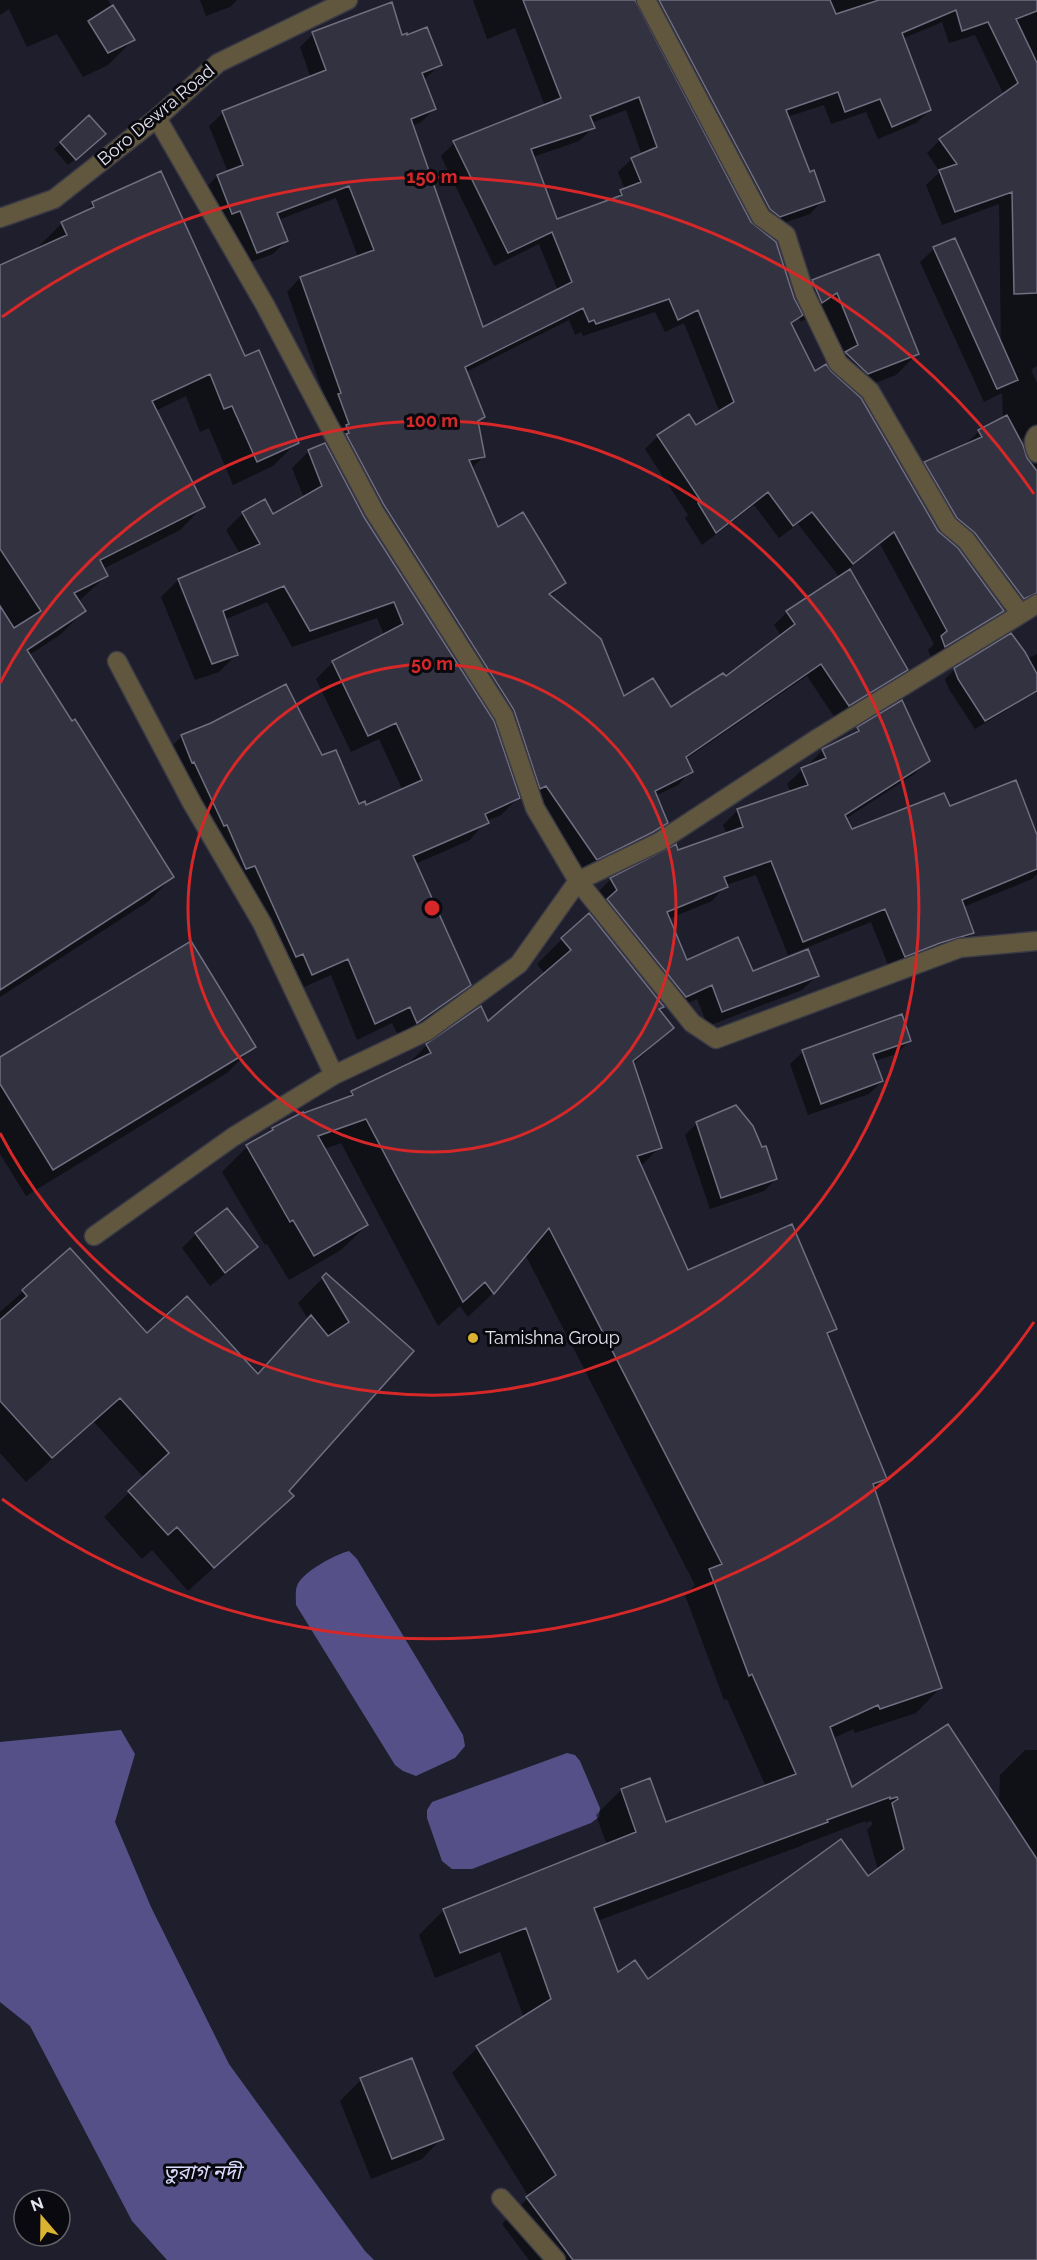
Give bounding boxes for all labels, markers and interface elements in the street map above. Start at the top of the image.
street label: Boro Dewra Road [93,60,218,169]
text: 150 m [407,166,458,187]
text: 100 m [406,410,458,431]
text: 50 m [411,653,453,674]
centre of rings [422,898,442,918]
place label: Tamishna Group [485,1327,620,1348]
marker: Tamishna Group [466,1331,480,1345]
water label: তুরাগ নদী [163,2160,245,2184]
north arrow [12,2188,72,2248]
text: N [28,2193,46,2215]

